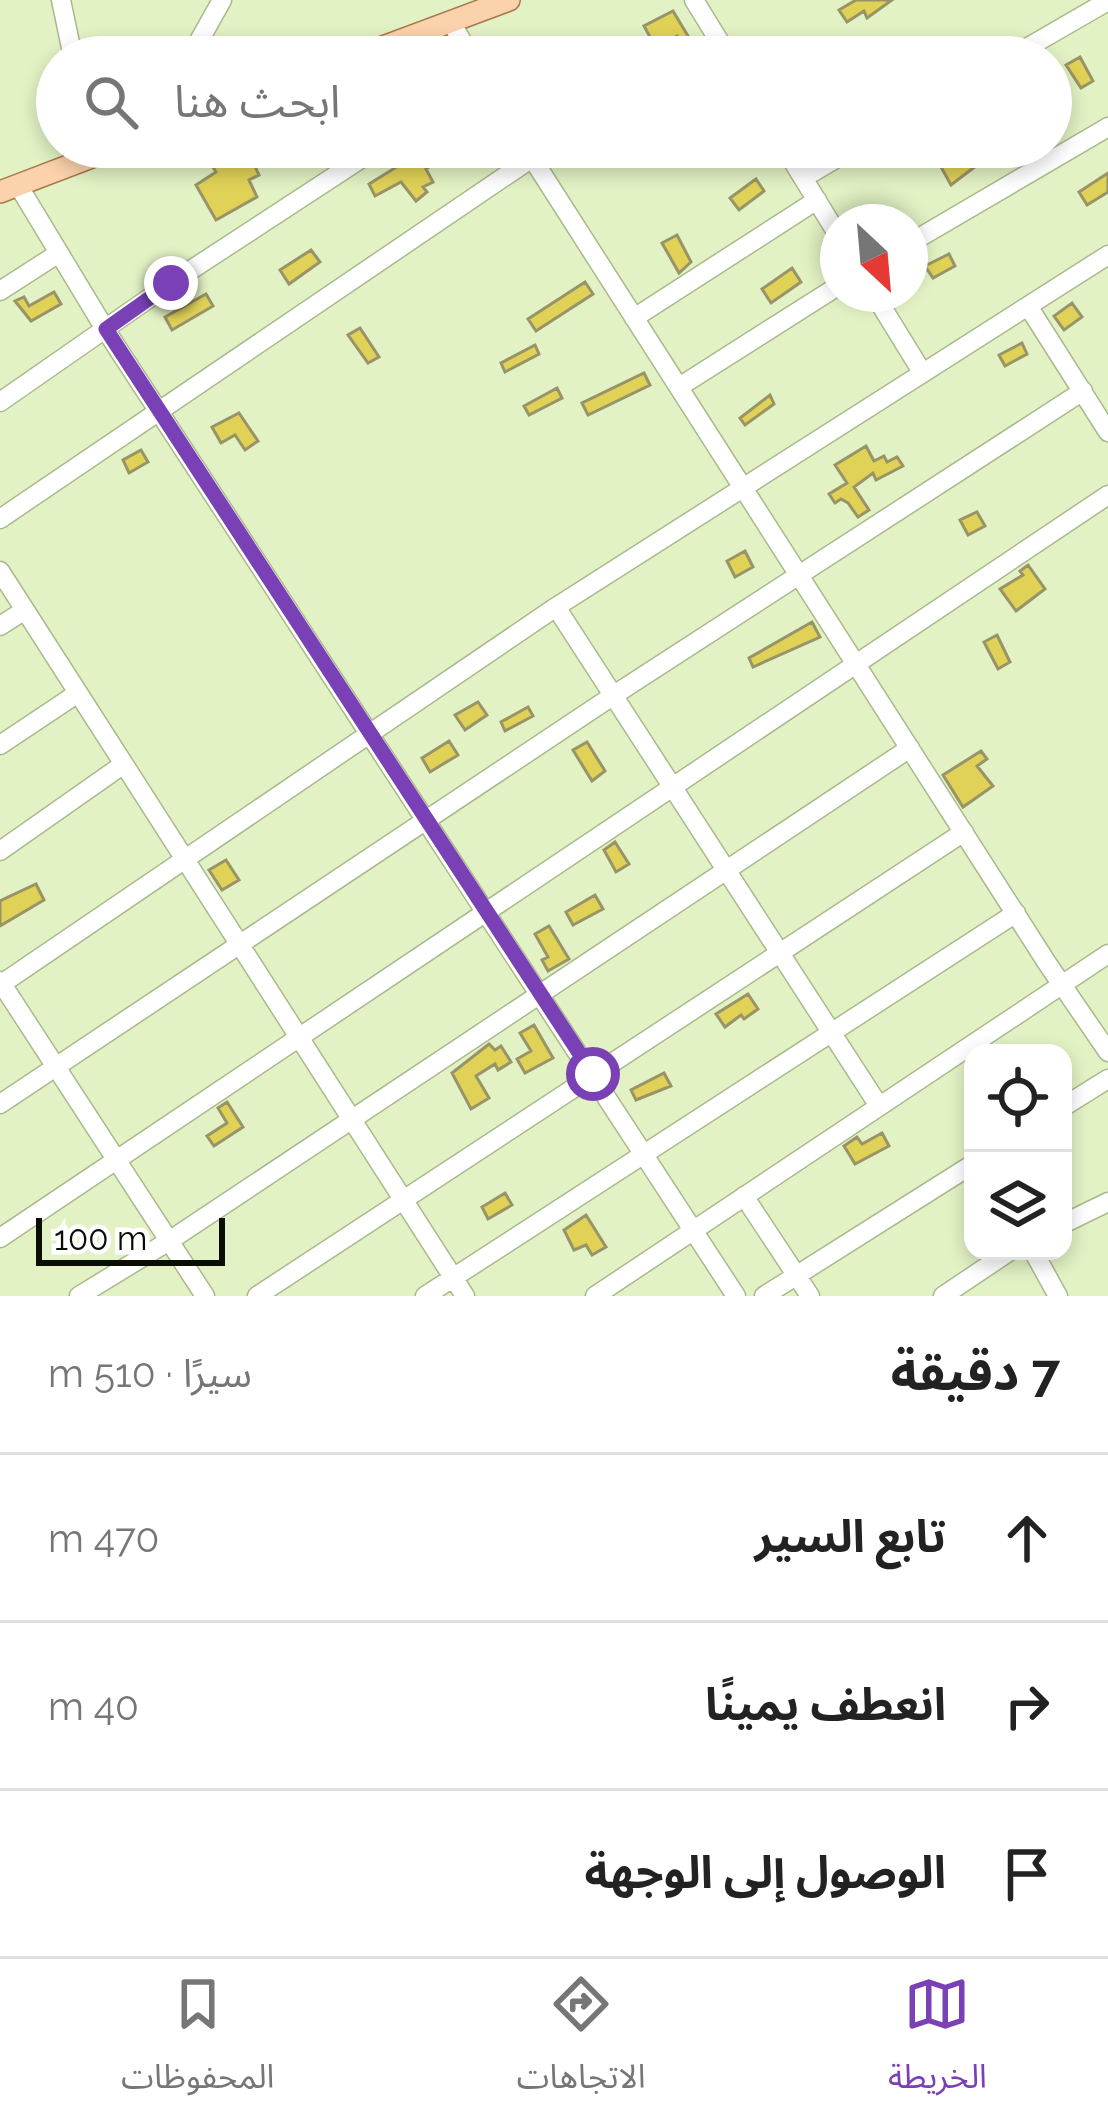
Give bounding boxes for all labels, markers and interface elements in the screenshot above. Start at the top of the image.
search box [36,36,1072,168]
icon: search [78,69,144,135]
text: ابحث هنا [174,75,341,128]
north arrow [820,204,928,312]
route end [144,256,198,310]
map controls [964,1044,1072,1260]
button: locate [964,1044,1072,1152]
route start [566,1047,620,1101]
button: layers [964,1152,1072,1260]
scale bar [36,1212,225,1265]
text: 100 m [54,1219,147,1258]
text: 7 دقيقة [891,1342,1060,1402]
text: سيرًا · 510 m [48,1350,252,1396]
icon: ahead [994,1505,1060,1571]
text: تابع السير [755,1510,946,1563]
text: 470 m [48,1515,159,1561]
icon: right [994,1673,1060,1739]
text: انعطف يمينًا [705,1678,946,1731]
text: 40 m [48,1683,139,1729]
icon: arrive [994,1841,1060,1907]
text: الوصول إلى الوجهة [585,1846,946,1899]
tab: المحفوظات [121,1971,274,2112]
tab: الاتجاهات [517,1971,646,2112]
tab: الخريطة [888,1971,987,2112]

